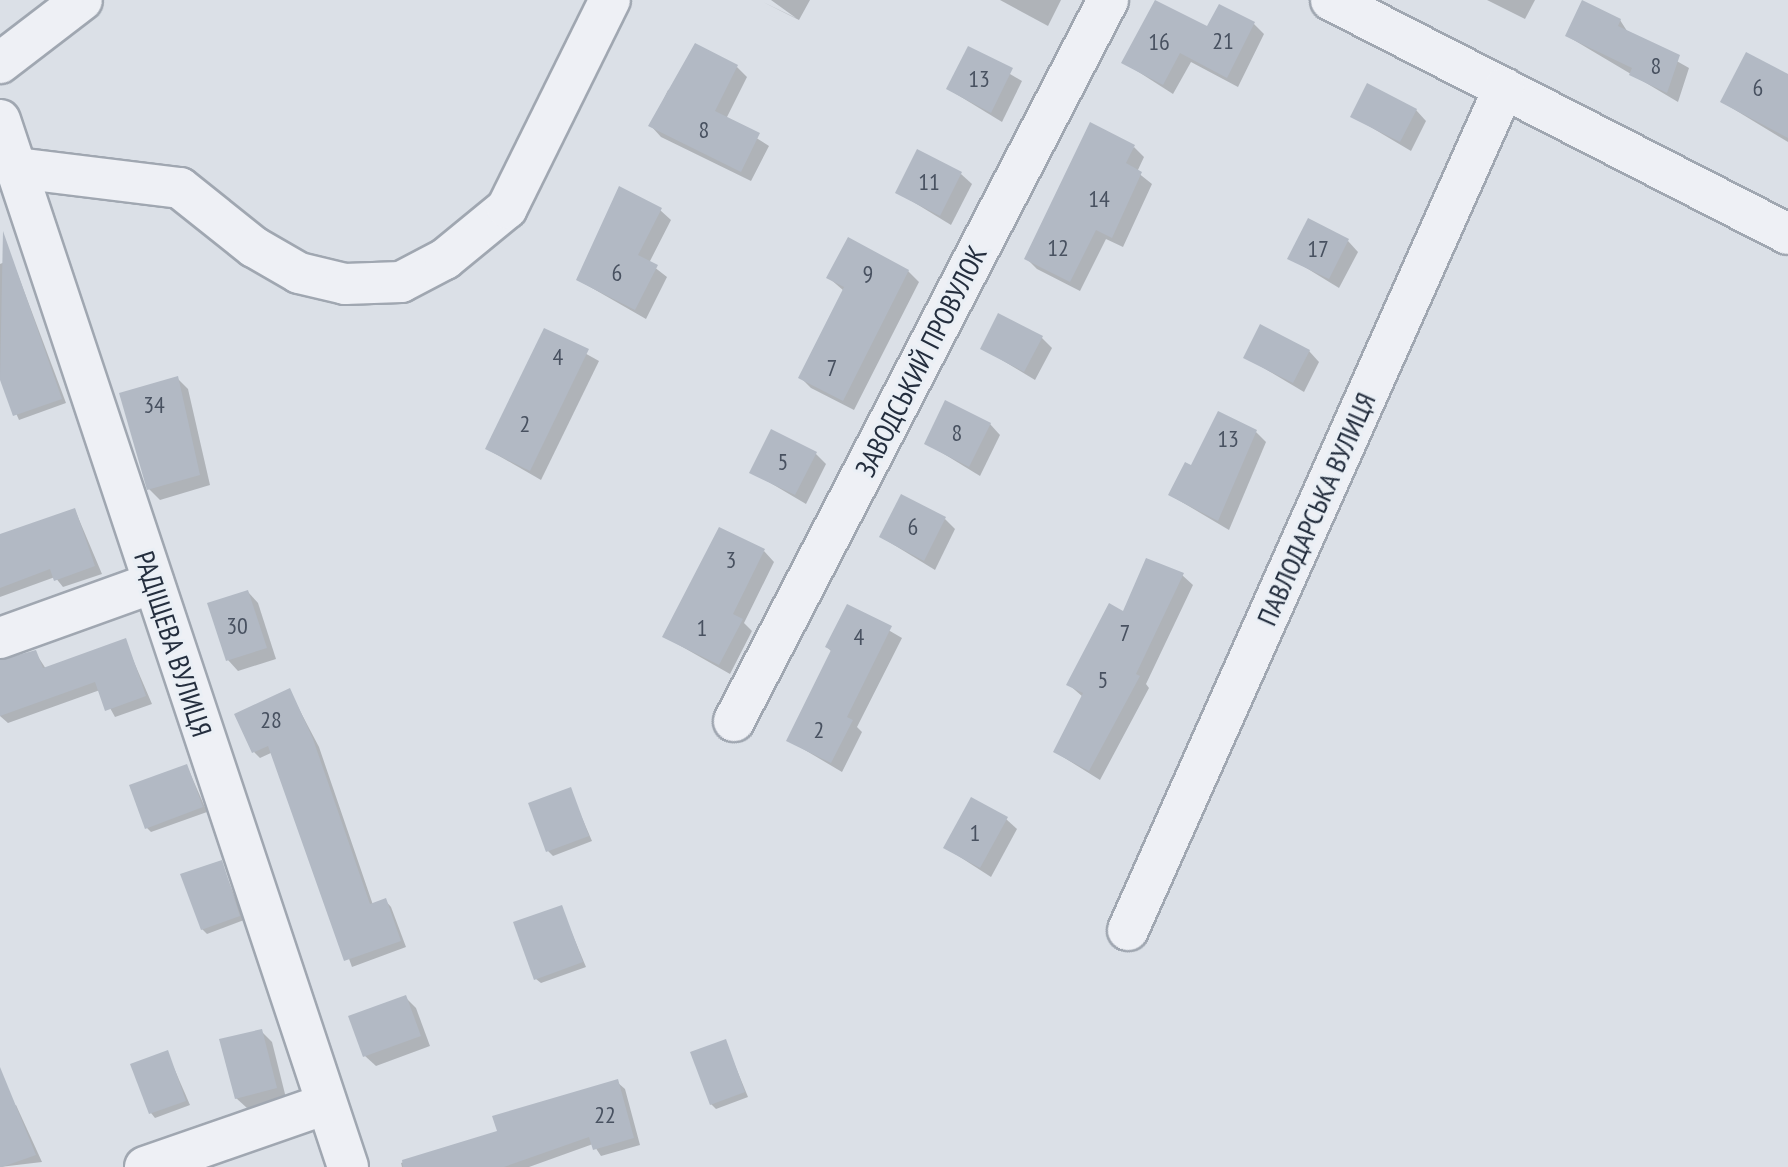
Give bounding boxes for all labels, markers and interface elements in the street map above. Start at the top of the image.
house number: 21 [1212,27,1234,55]
house number: 16 [1148,28,1170,56]
house number: 8 [1651,52,1661,80]
house number: 13 [968,65,990,93]
house number: 6 [1753,74,1763,102]
house number: 8 [699,116,709,144]
house number: 11 [918,168,940,196]
house number: 14 [1088,185,1110,213]
house number: 12 [1047,234,1069,262]
house number: 17 [1307,235,1329,263]
street label: ЗАВОДСЬКИЙ ПРОВУЛОК [848,240,994,482]
house number: 6 [612,259,622,287]
house number: 9 [863,260,873,288]
house number: 4 [553,343,563,371]
house number: 7 [827,354,837,382]
street label: ПАВЛОДАРСЬКА ВУЛИЦЯ [1249,387,1383,631]
house number: 34 [143,391,165,419]
house number: 2 [520,410,530,438]
house number: 8 [952,419,962,447]
house number: 13 [1217,425,1239,453]
house number: 5 [778,448,788,476]
house number: 6 [908,513,918,541]
house number: 3 [726,546,736,574]
street label: РАДІЩЕВА ВУЛИЦЯ [127,547,219,741]
house number: 30 [226,612,248,640]
house number: 1 [697,614,707,642]
house number: 7 [1120,619,1130,647]
house number: 4 [854,623,864,651]
house number: 5 [1098,666,1108,694]
house number: 28 [260,706,282,734]
house number: 2 [814,716,824,744]
house number: 1 [970,819,980,847]
house number: 22 [594,1101,616,1129]

